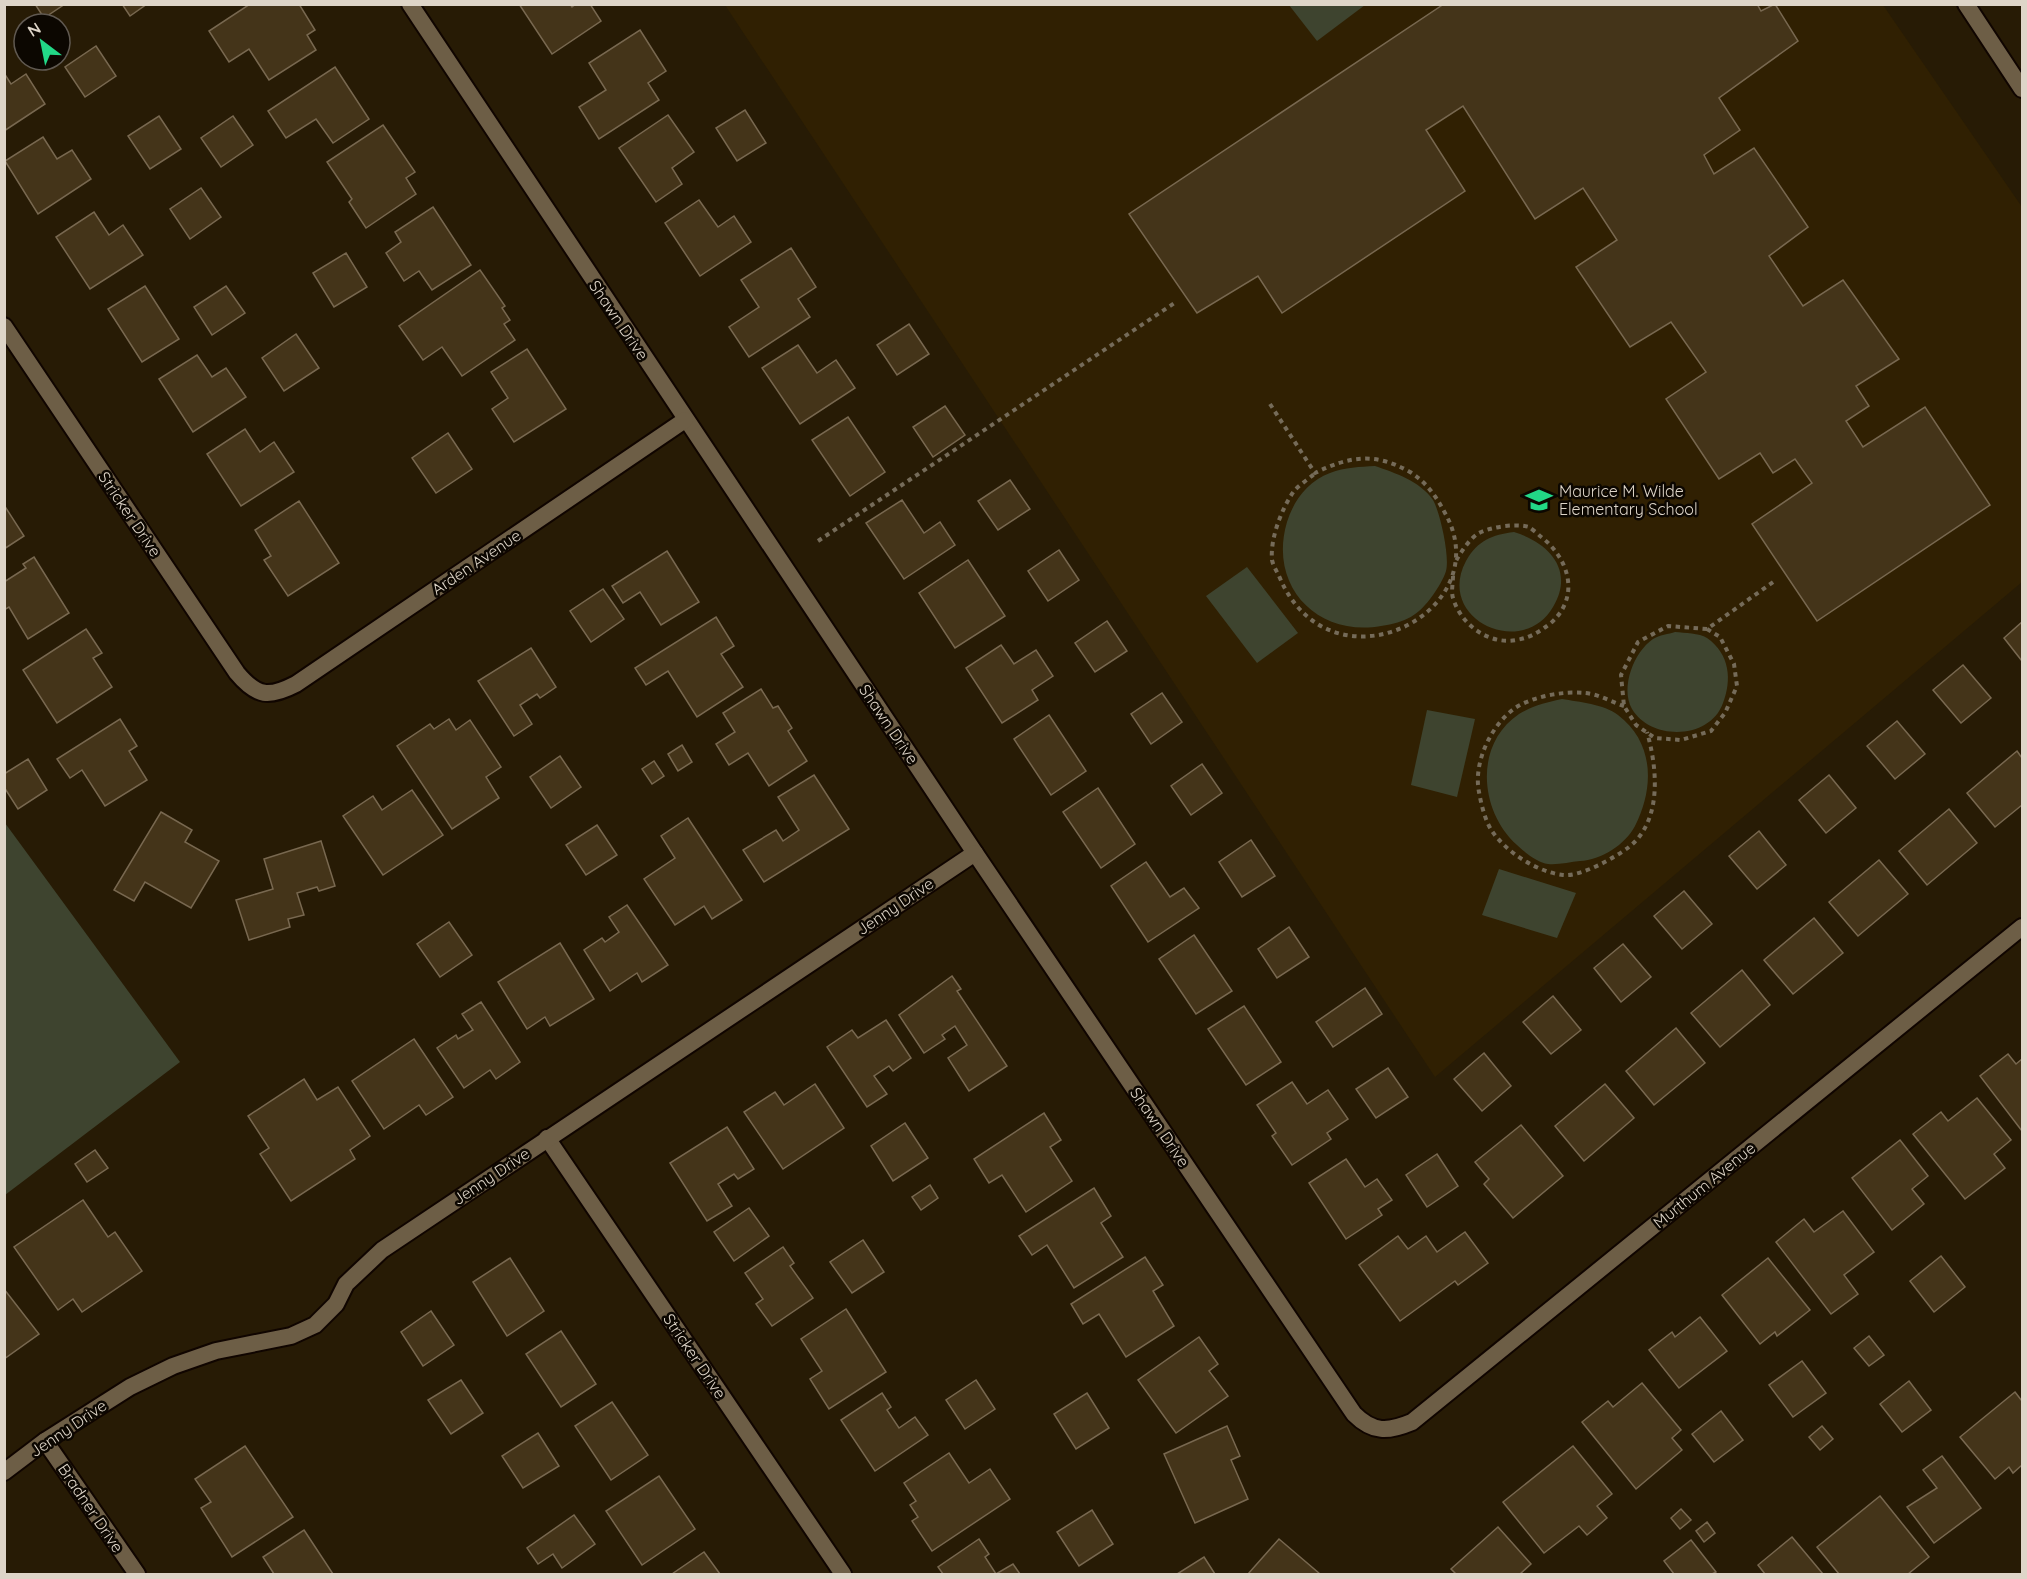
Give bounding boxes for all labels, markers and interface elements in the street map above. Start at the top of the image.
north arrow [12,12,72,72]
text: N [24,18,44,41]
street label: Shawn Drive [585,276,653,364]
street label: Stricker Drive [94,468,166,560]
place label: Maurice M. Wilde Elementary School [1559,481,1698,519]
school or university icon: Maurice M. Wilde Elementary School [1524,485,1554,515]
street label: Arden Avenue [428,525,524,599]
street label: Shawn Drive [855,680,923,768]
street label: Jenny Drive [853,873,937,939]
street label: Shawn Drive [1126,1083,1194,1171]
street label: Murthum Avenue [1649,1138,1759,1232]
street label: Jenny Drive [449,1143,533,1209]
street label: Stricker Drive [659,1310,731,1402]
street label: Jenny Drive [26,1395,110,1461]
street label: Bradner Drive [54,1460,128,1556]

